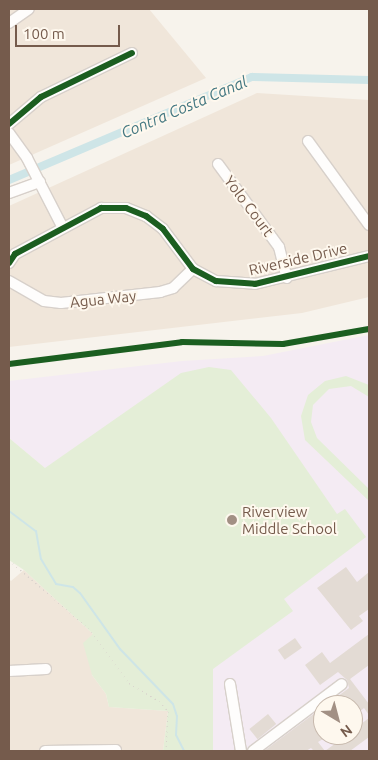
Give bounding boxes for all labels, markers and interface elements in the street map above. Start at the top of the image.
scale bar [18,15,122,47]
text: 100 m [23,25,65,42]
water label: Contra Costa Canal [118,72,250,142]
street label: Yolo Court [220,172,278,240]
street label: Riverside Drive [247,239,349,279]
street label: Agua Way [69,287,137,311]
place label: Riverview Middle School [242,502,337,537]
marker: Riverview Middle School [226,514,238,526]
north arrow [313,695,363,745]
text: N [337,722,355,741]

